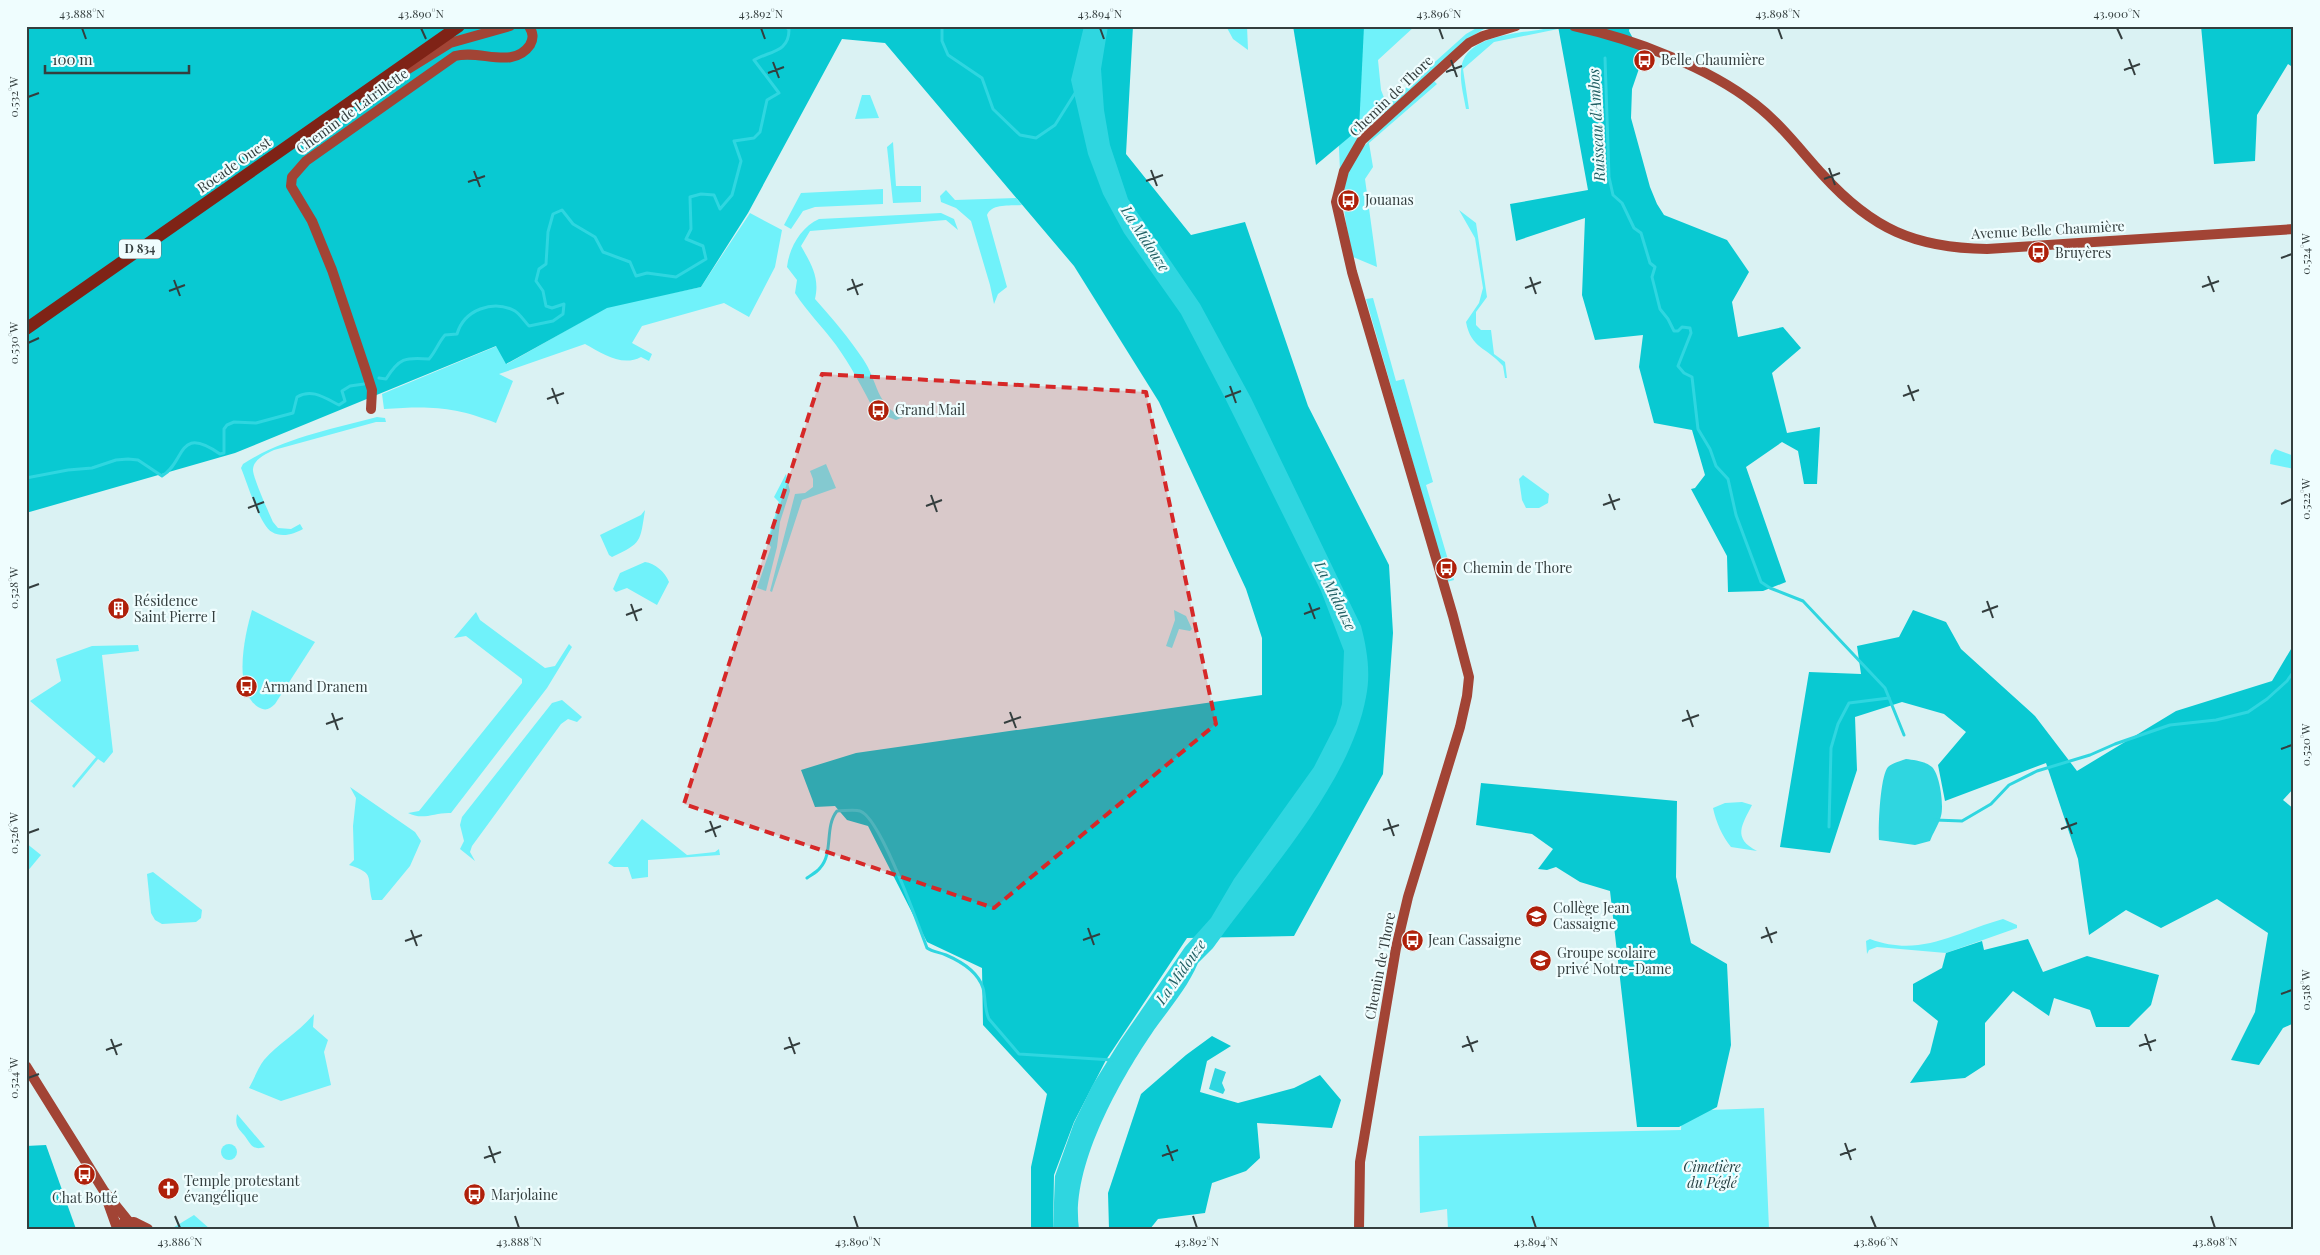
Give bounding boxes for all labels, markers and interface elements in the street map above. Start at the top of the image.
text: 43.888°N [59,5,105,21]
text: 43.890°N [398,5,444,21]
text: 43.892°N [739,5,784,21]
text: 43.894°N [1078,5,1123,21]
text: 43.896°N [1416,5,1462,21]
text: 43.898°N [1755,5,1801,21]
text: 43.900°N [2094,5,2141,21]
scale bar [45,42,189,74]
bus stop icon: Belle Chaumière [1633,48,1657,72]
text: 100 m [52,49,93,69]
place label: Belle Chaumière [1661,50,1765,69]
street label: Chemin de Thore [1345,51,1437,140]
street label: Chemin de Latrillette [292,64,411,158]
water label: Ruisseau d'Ambos [1583,68,1609,183]
text: 0.532°W [5,76,21,117]
street label: Rocade Ouest [193,132,275,197]
bus stop icon: Jouanas [1337,188,1361,212]
place label: Jouanas [1364,190,1414,209]
water label: La Midouze [1117,201,1175,276]
street label: Avenue Belle Chaumière [1970,216,2125,243]
text: 0.524°W [2297,233,2313,275]
road number: D 834 [119,240,161,258]
bus stop icon: Bruyères [2027,241,2051,265]
place label: Bruyères [2055,243,2111,262]
text: 0.530°W [5,322,21,364]
bus stop icon: Grand Mail [867,398,891,422]
place label: Grand Mail [895,400,965,419]
text: 0.522°W [2297,478,2313,520]
bus stop icon: Chemin de Thore [1435,556,1459,580]
water label: La Midouze [1310,557,1362,634]
place label: Chemin de Thore [1463,558,1572,577]
text: 0.528°W [5,567,21,609]
place label: Résidence Saint Pierre I [134,591,216,626]
building icon: Résidence Saint Pierre I [106,597,130,621]
bus stop icon: Armand Dranem [234,675,258,699]
place label: Armand Dranem [261,677,368,696]
text: 0.520°W [2297,724,2313,766]
text: 0.526°W [5,812,21,854]
place label: Collège Jean Cassaigne [1553,898,1630,933]
school or university icon: Collège Jean Cassaigne [1525,904,1549,928]
street label: Chemin de Thore [1360,910,1399,1021]
bus stop icon: Jean Cassaigne [1400,928,1424,952]
place label: Jean Cassaigne [1427,930,1521,949]
water label: La Midouze [1150,935,1210,1009]
place label: Groupe scolaire privé Notre-Dame [1557,943,1672,978]
school or university icon: Groupe scolaire privé Notre-Dame [1529,949,1553,973]
text: 0.518°W [2297,969,2313,1010]
text: 0.524°W [5,1057,21,1099]
park label: Cimetière du Péglé [1683,1157,1741,1192]
bus stop icon: Chat Botté [73,1163,97,1187]
place label: Temple protestant évangélique [184,1171,301,1206]
church icon: Temple protestant évangélique [156,1177,180,1201]
bus stop icon: Marjolaine [463,1183,487,1207]
place label: Marjolaine [491,1185,558,1204]
place label: Chat Botté [52,1188,118,1207]
text: 43.886°N [157,1233,203,1249]
text: 43.888°N [496,1233,542,1249]
text: 43.890°N [835,1233,881,1249]
text: 43.892°N [1175,1233,1220,1249]
text: 43.894°N [1514,1233,1559,1249]
text: 43.896°N [1853,1233,1899,1249]
text: 43.898°N [2192,1233,2238,1249]

